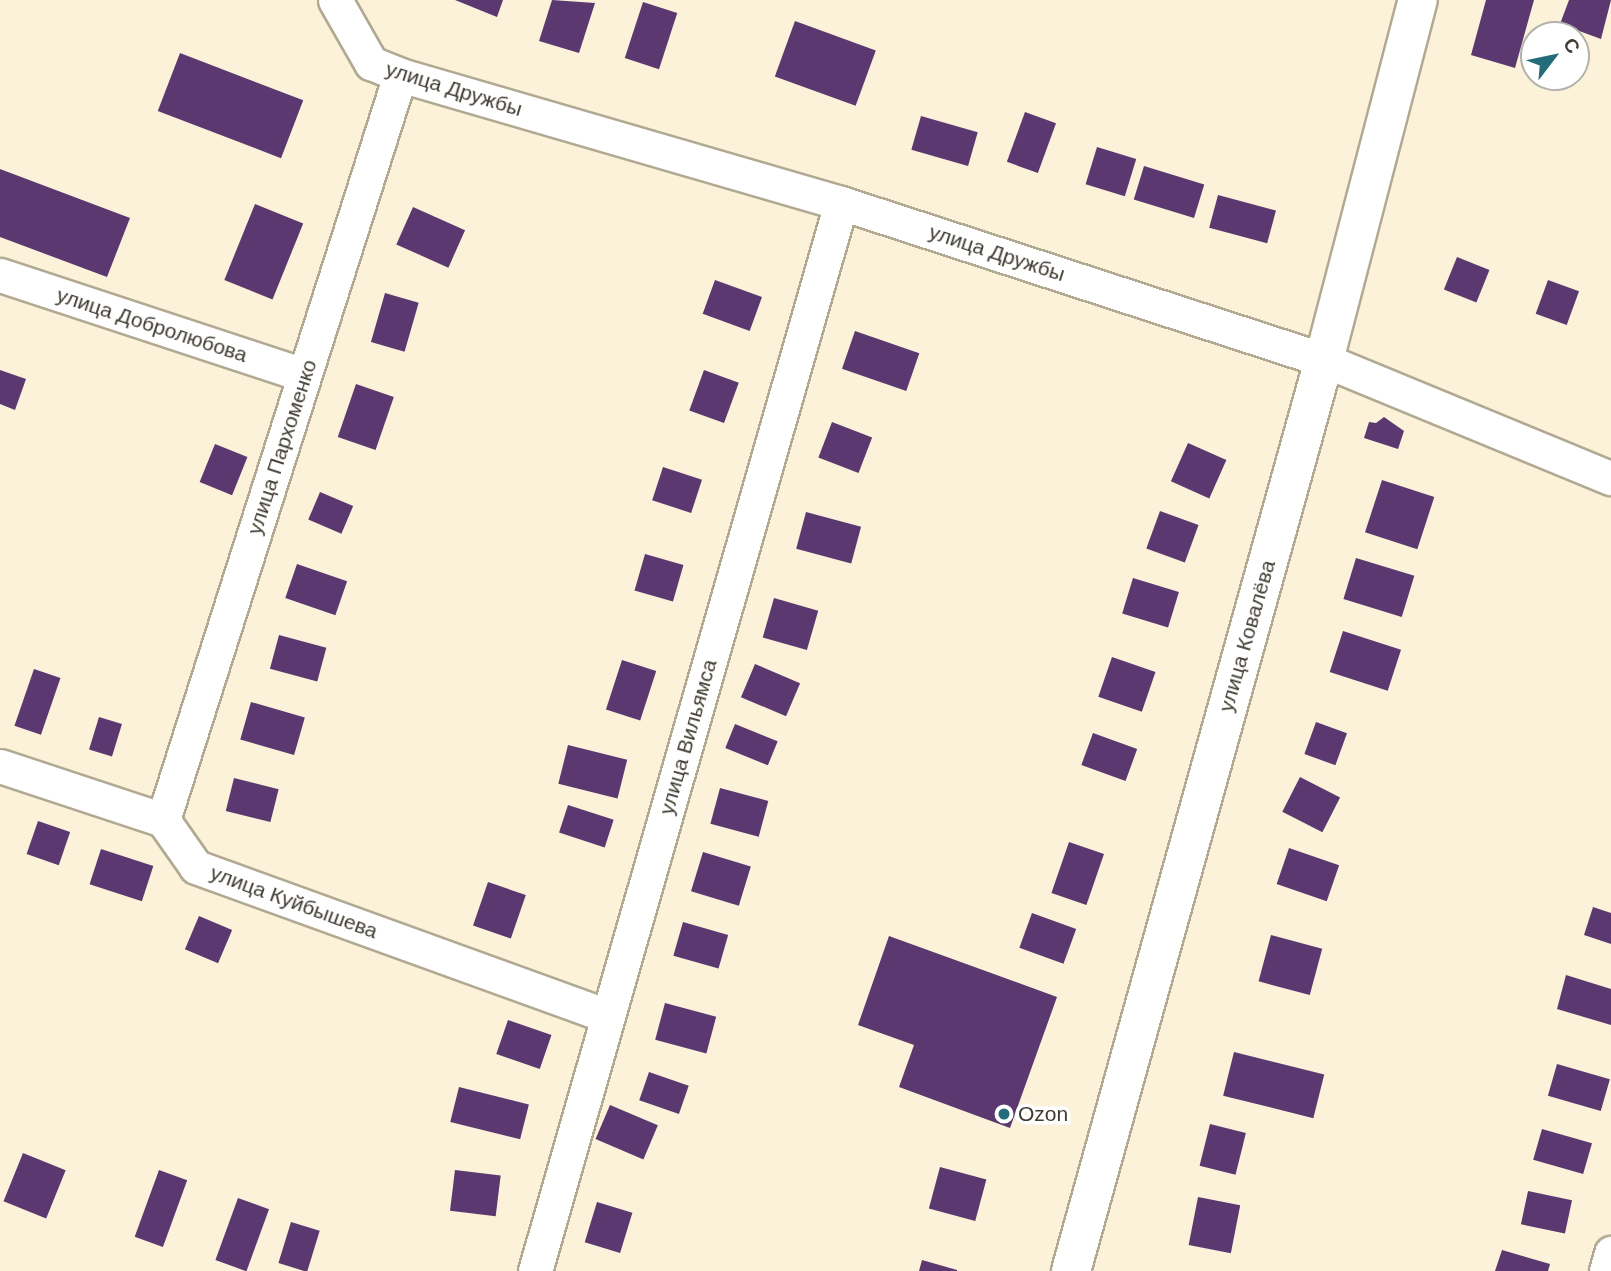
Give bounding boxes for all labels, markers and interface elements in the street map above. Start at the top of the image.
north arrow [1520,21,1590,91]
text: С [1559,34,1584,57]
street label: улица Дружбы [383,56,525,122]
street label: улица Дружбы [926,219,1068,287]
street label: улица Добролюбова [54,282,250,368]
street label: улица Пархоменко [242,356,322,538]
street label: улица Ковалёва [1213,557,1281,715]
street label: улица Вильямса [654,656,722,818]
street label: улица Куйбышева [207,860,381,944]
place label: Ozon [1018,1101,1068,1127]
marker: Ozon [996,1106,1012,1122]

